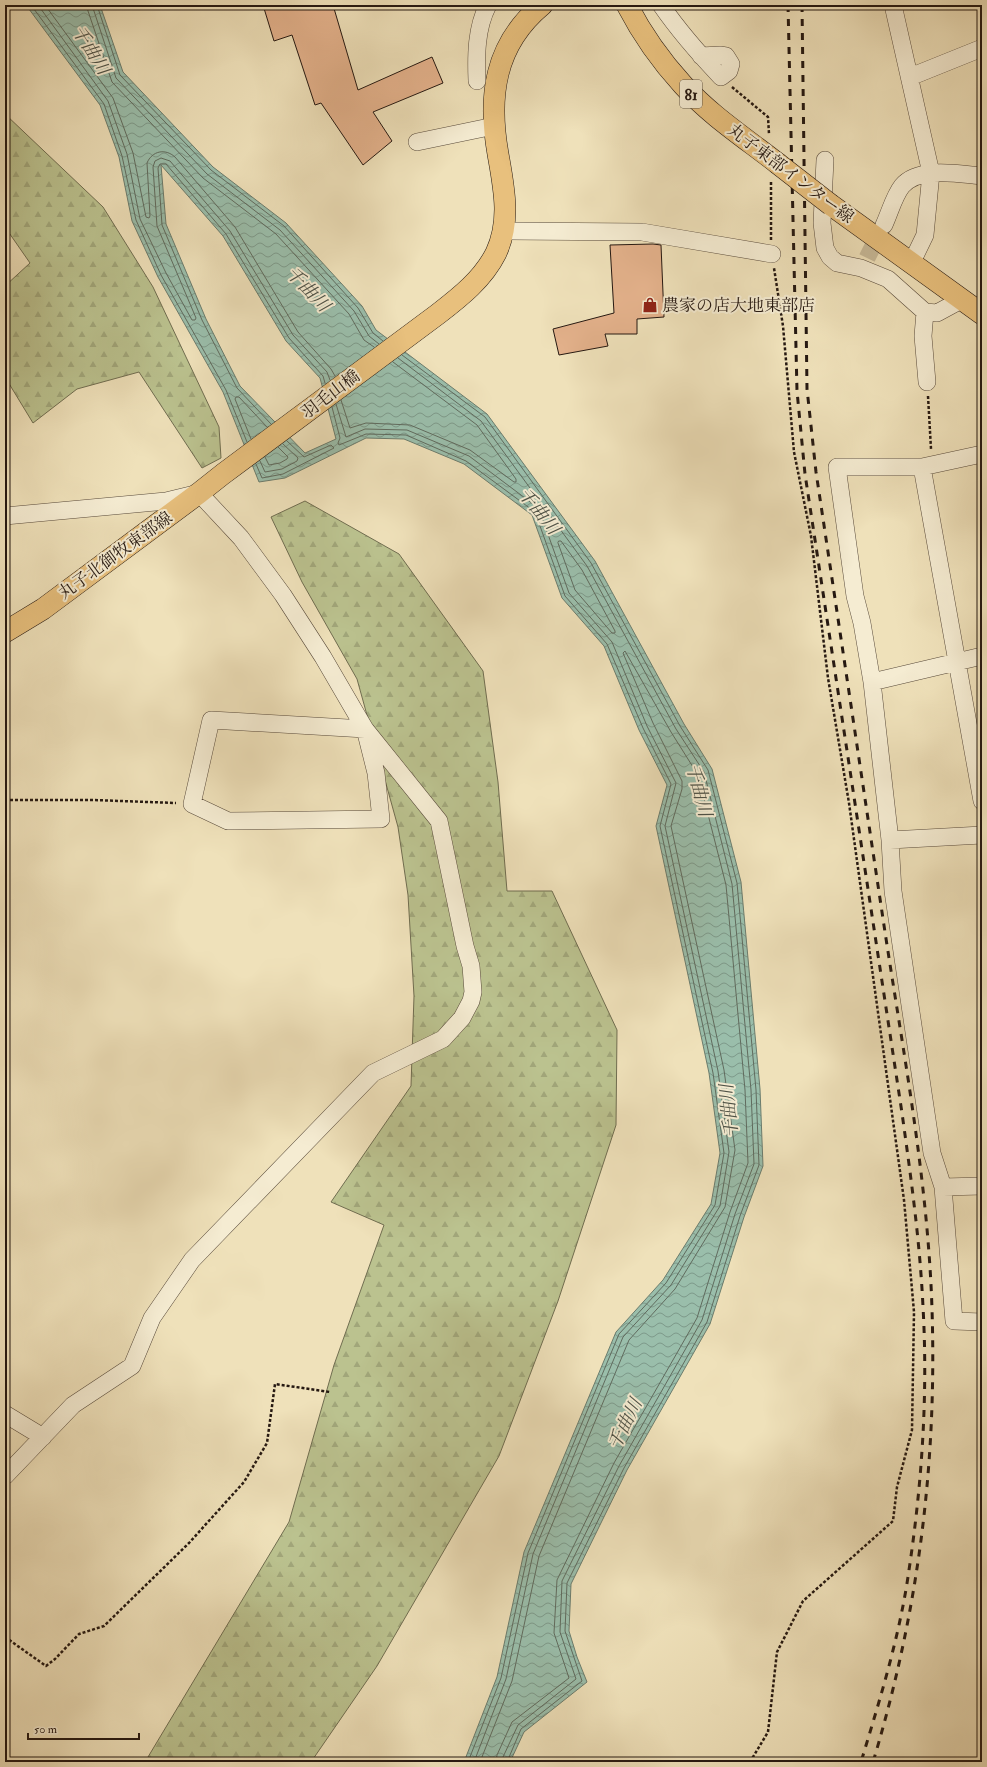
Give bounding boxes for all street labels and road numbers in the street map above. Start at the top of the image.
road number: 81 [680,80,702,108]
street label: 丸子東部インター線 [724,119,858,228]
street label: 羽毛山橋 [297,366,364,423]
street label: 丸子北御牧東部線 [54,507,176,604]

